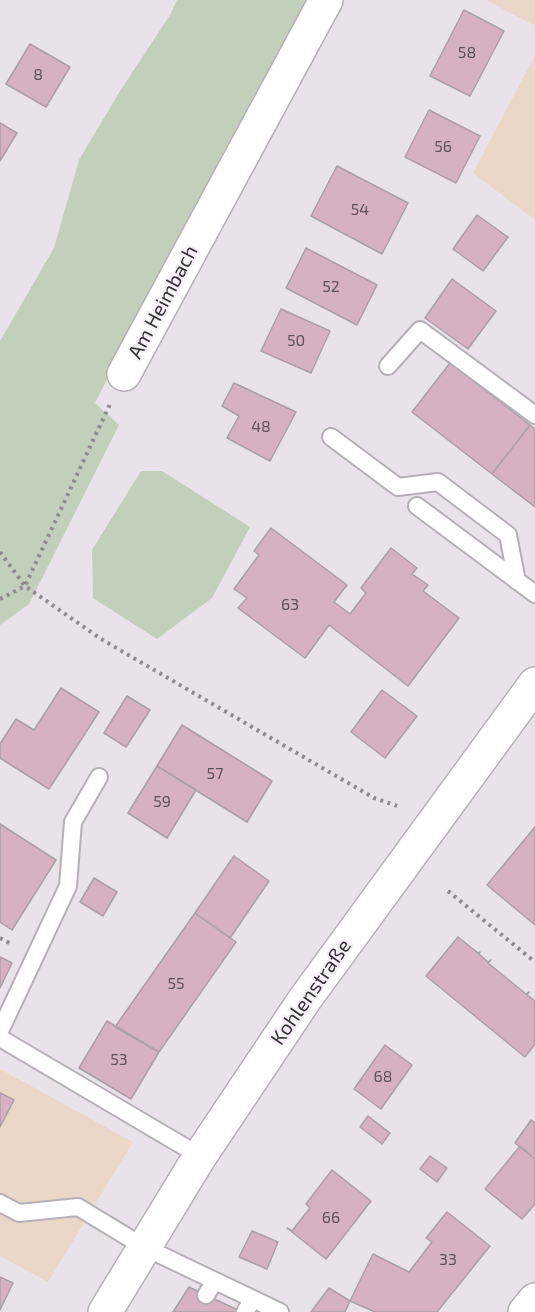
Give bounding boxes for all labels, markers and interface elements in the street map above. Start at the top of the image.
house number: 58 [458,43,476,63]
house number: 8 [33,65,43,85]
house number: 56 [434,137,452,157]
house number: 54 [351,200,369,220]
street label: Am Heimbach [123,241,203,363]
house number: 52 [322,277,340,297]
house number: 50 [287,331,305,351]
house number: 48 [251,417,271,437]
house number: 63 [281,595,299,615]
house number: 57 [207,764,223,784]
house number: 59 [153,792,171,812]
street label: Kohlenstraße [266,934,356,1050]
house number: 55 [167,974,185,994]
house number: 53 [110,1050,128,1070]
house number: 68 [374,1067,392,1087]
house number: 66 [322,1208,340,1228]
house number: 33 [439,1250,457,1270]

